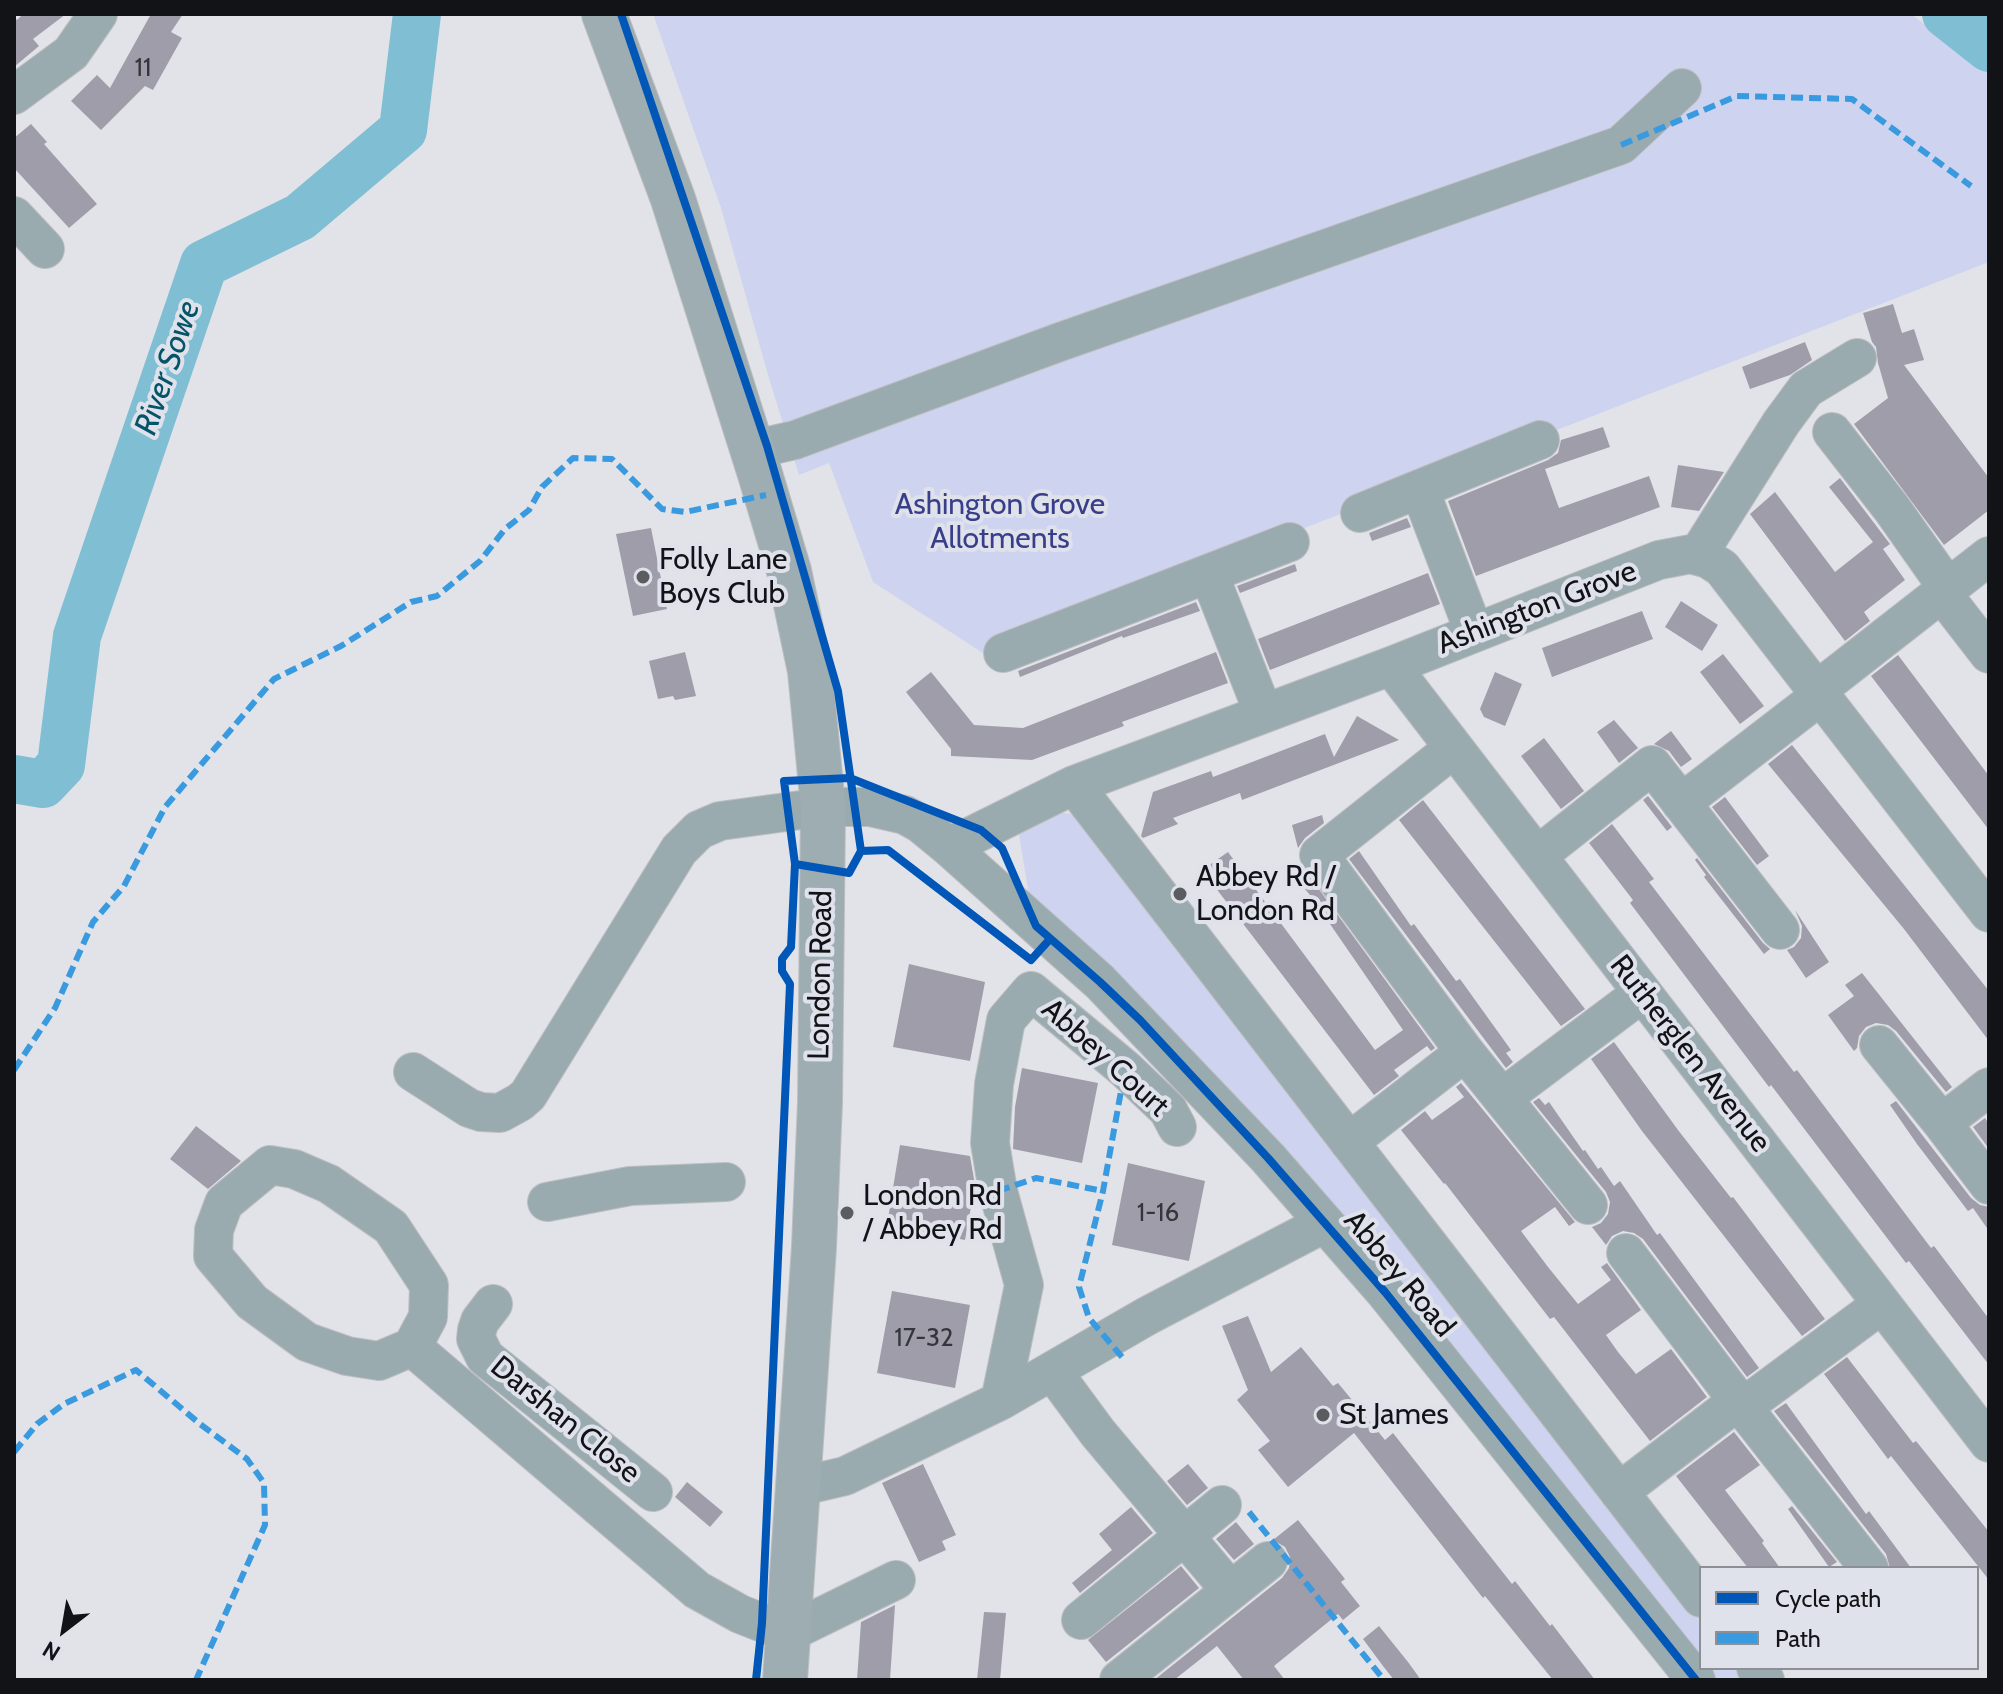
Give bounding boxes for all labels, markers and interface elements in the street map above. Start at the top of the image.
house number: 11 [135,52,151,84]
water label: River Sowe [127,296,209,440]
park label: Ashington Grove Allotments [895,487,1105,558]
place label: Folly Lane Boys Club [659,542,787,612]
street label: Ashington Grove [1432,553,1642,663]
marker: Folly Lane Boys Club [634,568,652,586]
place label: Abbey Rd / London Rd [1196,859,1335,930]
marker: Abbey Rd / London Rd [1171,885,1189,903]
street label: London Road [802,890,840,1060]
street label: Rutherglen Avenue [1602,948,1778,1160]
street label: Abbey Court [1034,992,1176,1124]
place label: London Rd / Abbey Rd [863,1178,1002,1248]
house number: 1-16 [1137,1197,1179,1229]
street label: Abbey Road [1336,1203,1462,1345]
marker: London Rd / Abbey Rd [838,1204,856,1222]
house number: 17-32 [894,1322,954,1354]
street label: Darshan Close [483,1349,647,1491]
place label: St James [1339,1397,1449,1433]
marker: St James [1314,1406,1332,1424]
legend [1699,1566,1979,1670]
text: Cycle path [1775,1584,1881,1613]
north arrow [24,1590,104,1670]
text: Path [1775,1624,1821,1653]
text: N [38,1635,65,1667]

